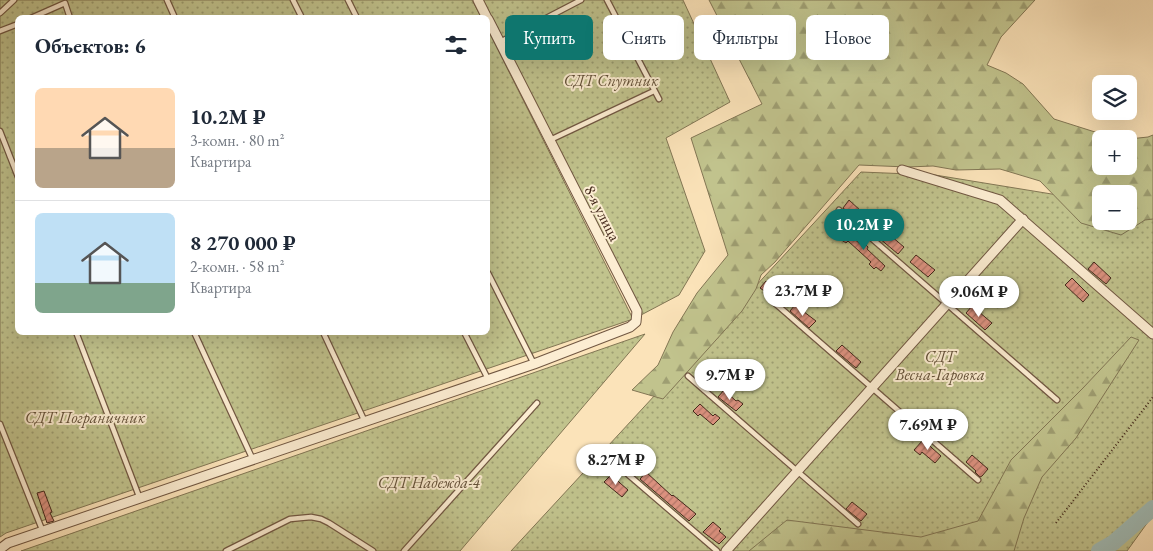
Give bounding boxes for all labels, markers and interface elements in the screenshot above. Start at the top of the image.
chip: Купить [505,15,593,60]
chip: Снять [603,15,684,60]
chip: Фильтры [694,15,796,60]
chip: Новое [806,15,889,60]
icon: filters [442,31,470,59]
text: Объектов: 6 [35,32,146,59]
park label: СДТ Спутник [564,70,659,91]
map controls [1092,75,1137,230]
button: layers [1092,75,1137,120]
text: 10.2M ₽ [190,103,266,130]
icon: home [75,108,135,168]
text: 3-комн. · 80 m² [190,130,285,151]
button: + [1092,130,1137,175]
text: Квартира [190,151,251,172]
street label: 8-я улица [580,182,626,245]
button: − [1092,185,1137,230]
pin: 10.2M ₽ [818,208,910,251]
text: 10.2M ₽ [835,214,893,235]
text: 8 270 000 ₽ [190,229,296,256]
icon: home [75,233,135,293]
text: 2-комн. · 58 m² [190,256,285,277]
pin: 23.7M ₽ [757,274,849,317]
pin: 9.06M ₽ [933,276,1025,318]
text: Квартира [190,277,251,298]
text: 23.7M ₽ [774,280,832,301]
text: 9.06M ₽ [950,281,1008,302]
park label: СДТ Весна-Гаровка [894,346,985,385]
pin: 9.7M ₽ [689,358,771,401]
text: 9.7M ₽ [705,364,755,385]
park label: СДТ Пограничник [25,407,145,428]
pin: 7.69M ₽ [882,408,974,451]
text: 7.69M ₽ [899,414,957,435]
pin: 8.27M ₽ [570,444,662,486]
text: 8.27M ₽ [587,449,645,470]
park label: СДТ Надежда-4 [378,472,481,493]

